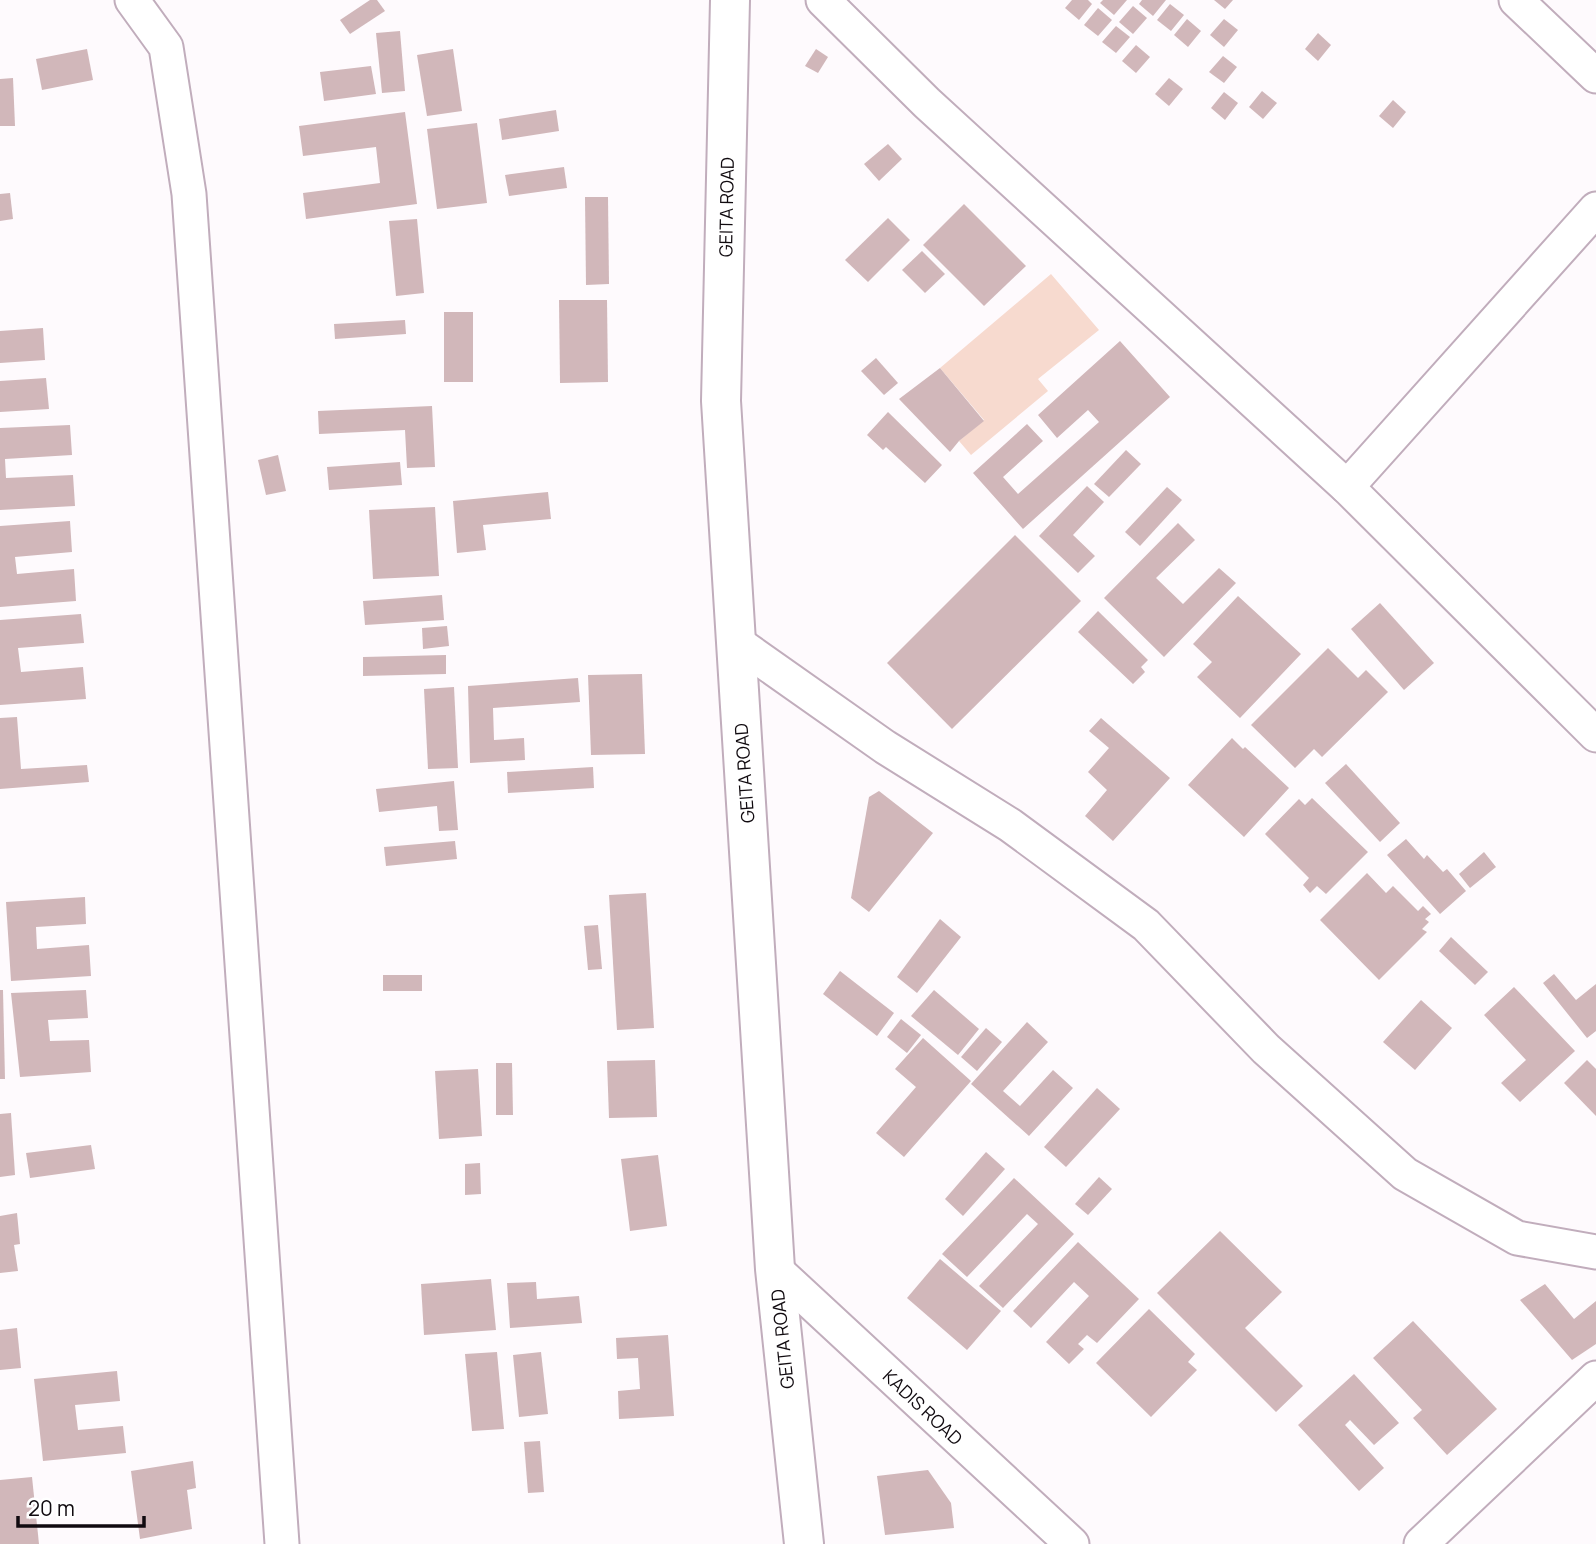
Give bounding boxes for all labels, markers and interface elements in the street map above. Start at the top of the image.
street label: GEITA ROAD [713,157,739,257]
street label: GEITA ROAD [729,722,759,824]
street label: GEITA ROAD [765,1288,799,1390]
street label: KADIS ROAD [878,1364,968,1450]
scale bar [18,1484,144,1528]
text: 20 m [28,1494,75,1522]

